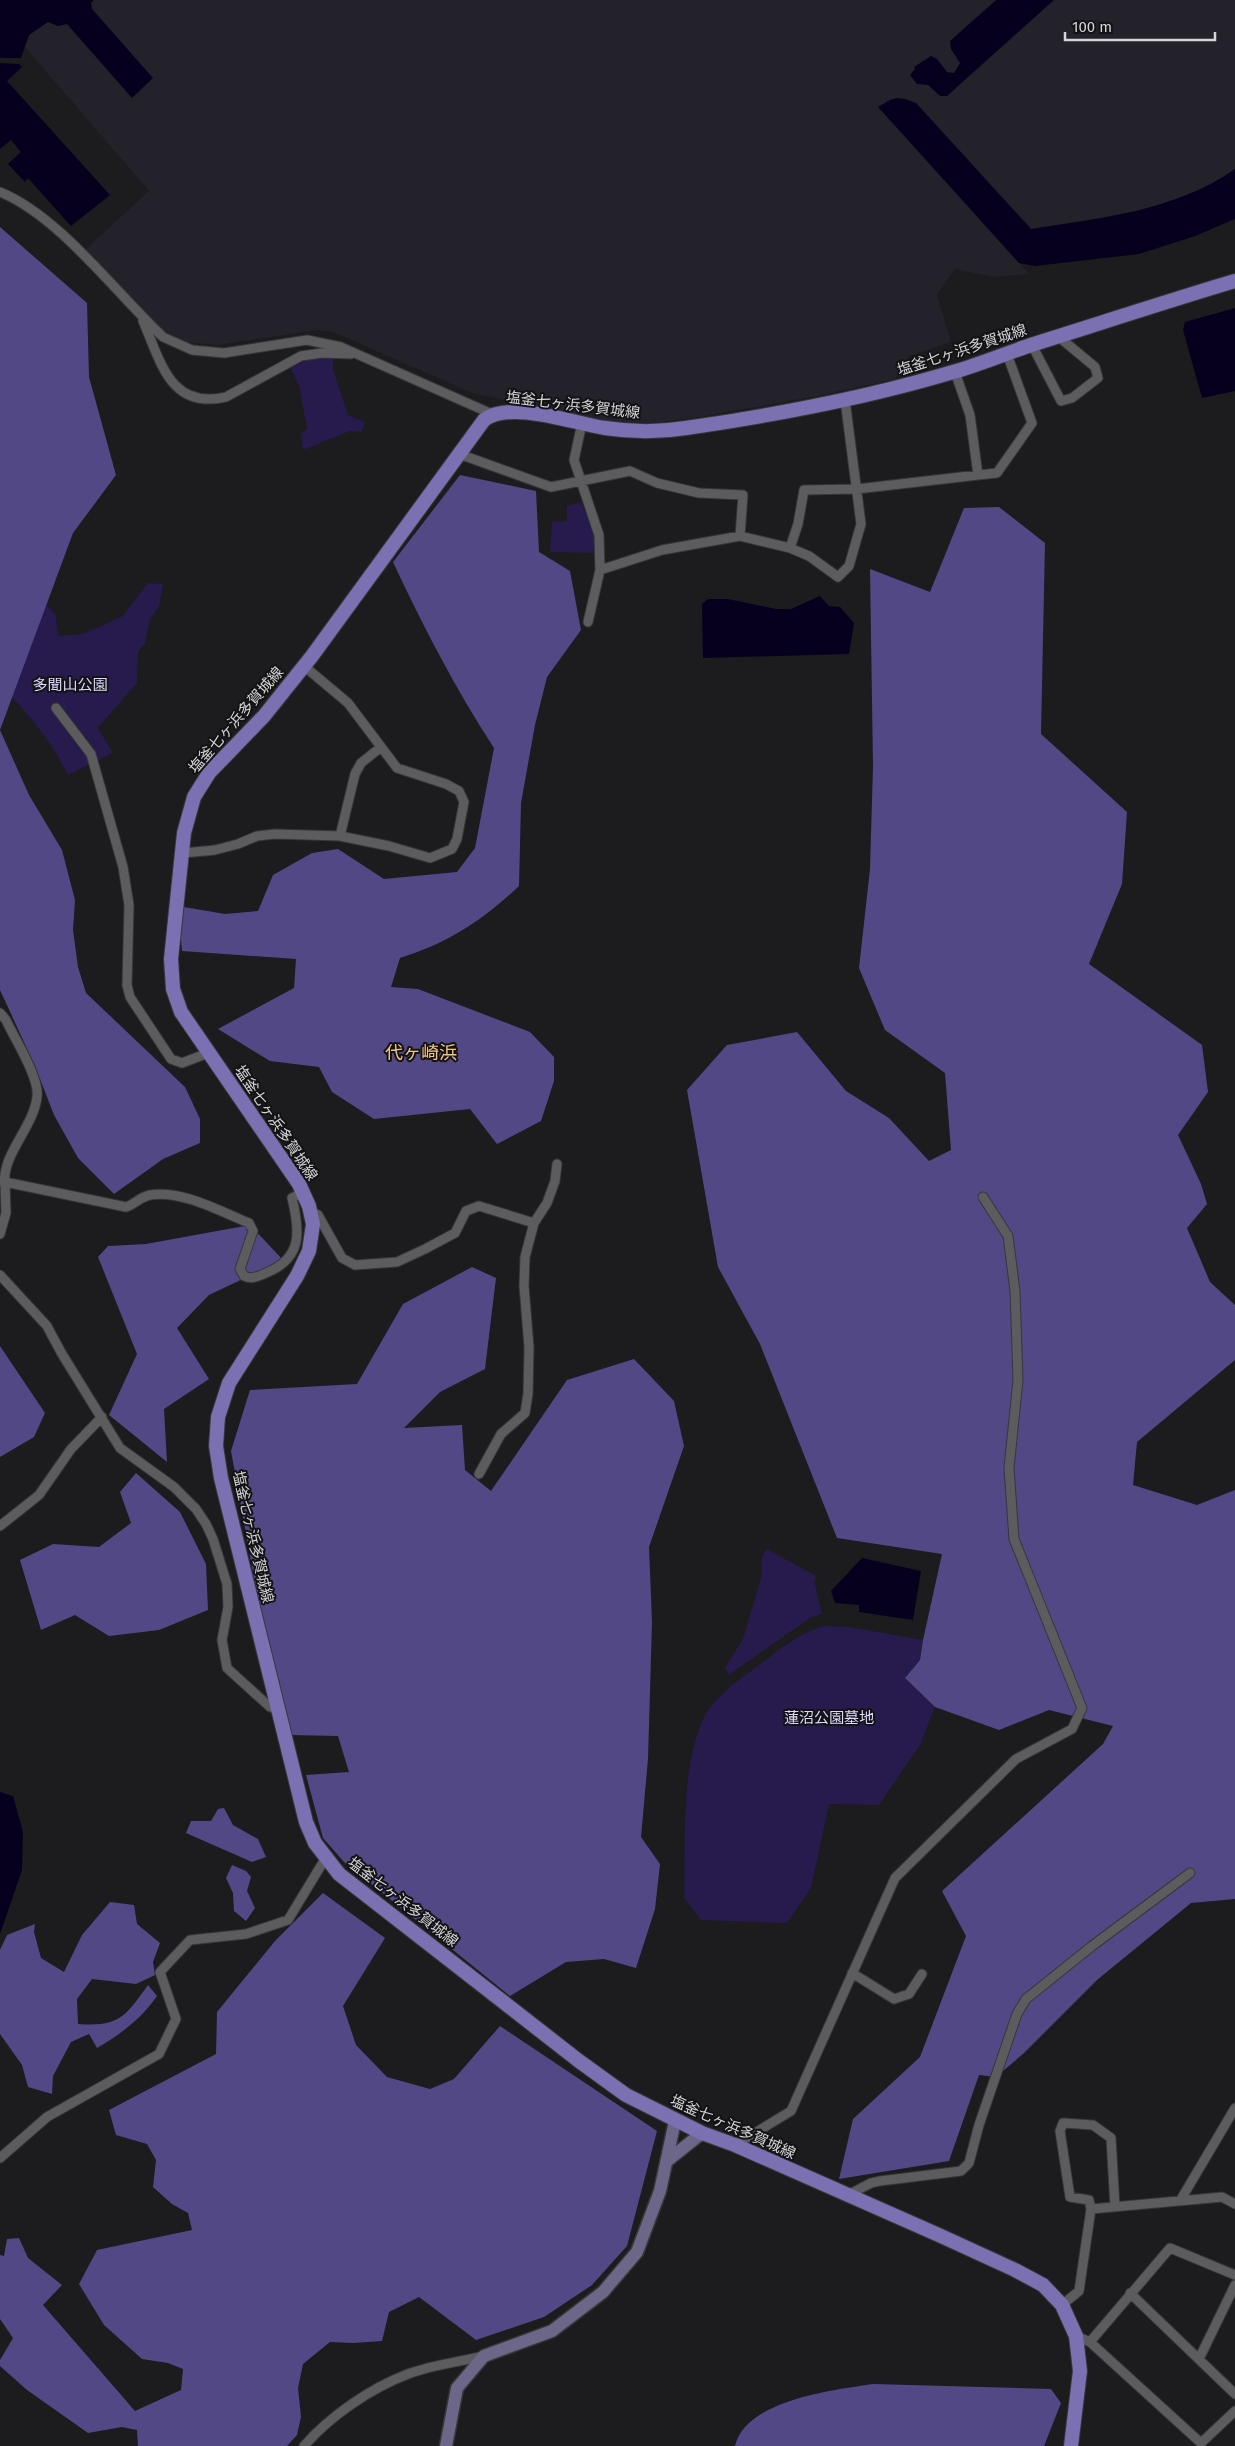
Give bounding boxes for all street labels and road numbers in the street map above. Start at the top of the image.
street label: 塩釜七ヶ浜多賀城線 [895,321,1029,379]
street label: 塩釜七ヶ浜多賀城線 [505,388,641,422]
street label: 塩釜七ヶ浜多賀城線 [185,663,287,777]
street label: 塩釜七ヶ浜多賀城線 [231,1062,321,1184]
street label: 塩釜七ヶ浜多賀城線 [229,1469,277,1605]
street label: 塩釜七ヶ浜多賀城線 [344,1853,462,1951]
street label: 塩釜七ヶ浜多賀城線 [668,2091,798,2163]

